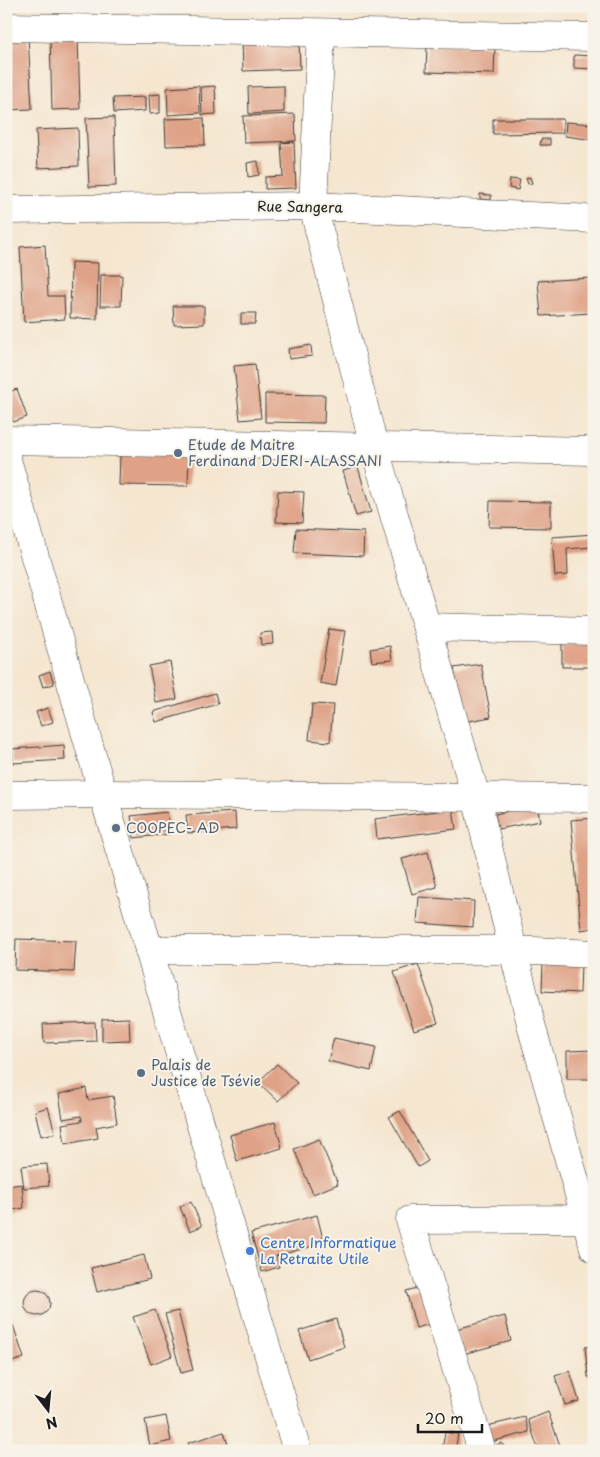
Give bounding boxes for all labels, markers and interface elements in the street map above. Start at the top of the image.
street label: Rue Sangera [257,195,343,218]
place label: Etude de Maitre Ferdinand DJERI-ALASSANI [188,434,382,471]
marker: Etude de Maitre Ferdinand DJERI-ALASSANI [172,447,184,459]
place label: COOPEC- AD [126,817,219,838]
marker: COOPEC- AD [110,822,122,834]
place label: Palais de Justice de Tsévie [151,1054,261,1091]
marker: Palais de Justice de Tsévie [135,1067,147,1079]
place label: Centre Informatique La Retraite Utile [260,1232,397,1269]
marker: Centre Informatique La Retraite Utile [244,1245,256,1257]
north arrow [22,1384,72,1434]
scale bar [418,1402,481,1434]
text: 20 m [425,1406,464,1429]
text: N [43,1411,60,1435]

